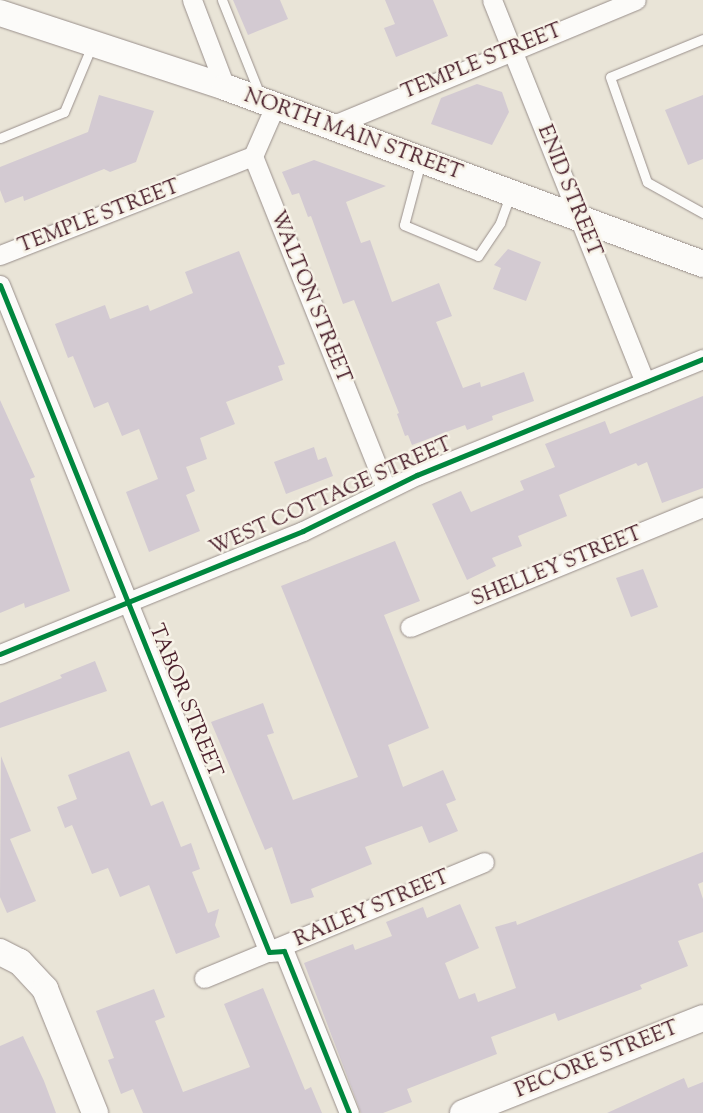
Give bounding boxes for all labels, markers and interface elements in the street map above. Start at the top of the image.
street label: TEMPLE STREET [398,18,566,106]
street label: NORTH MAIN STREET [240,84,466,186]
street label: ENID STREET [531,121,607,261]
street label: TEMPLE STREET [15,175,183,259]
street label: WALTON STREET [264,207,356,387]
street label: WEST COTTAGE STREET [206,432,456,562]
street label: SHELLEY STREET [468,521,646,613]
street label: TABOR STREET [143,621,227,781]
street label: RAILEY STREET [291,865,453,953]
street label: PECORE STREET [512,1016,682,1104]

